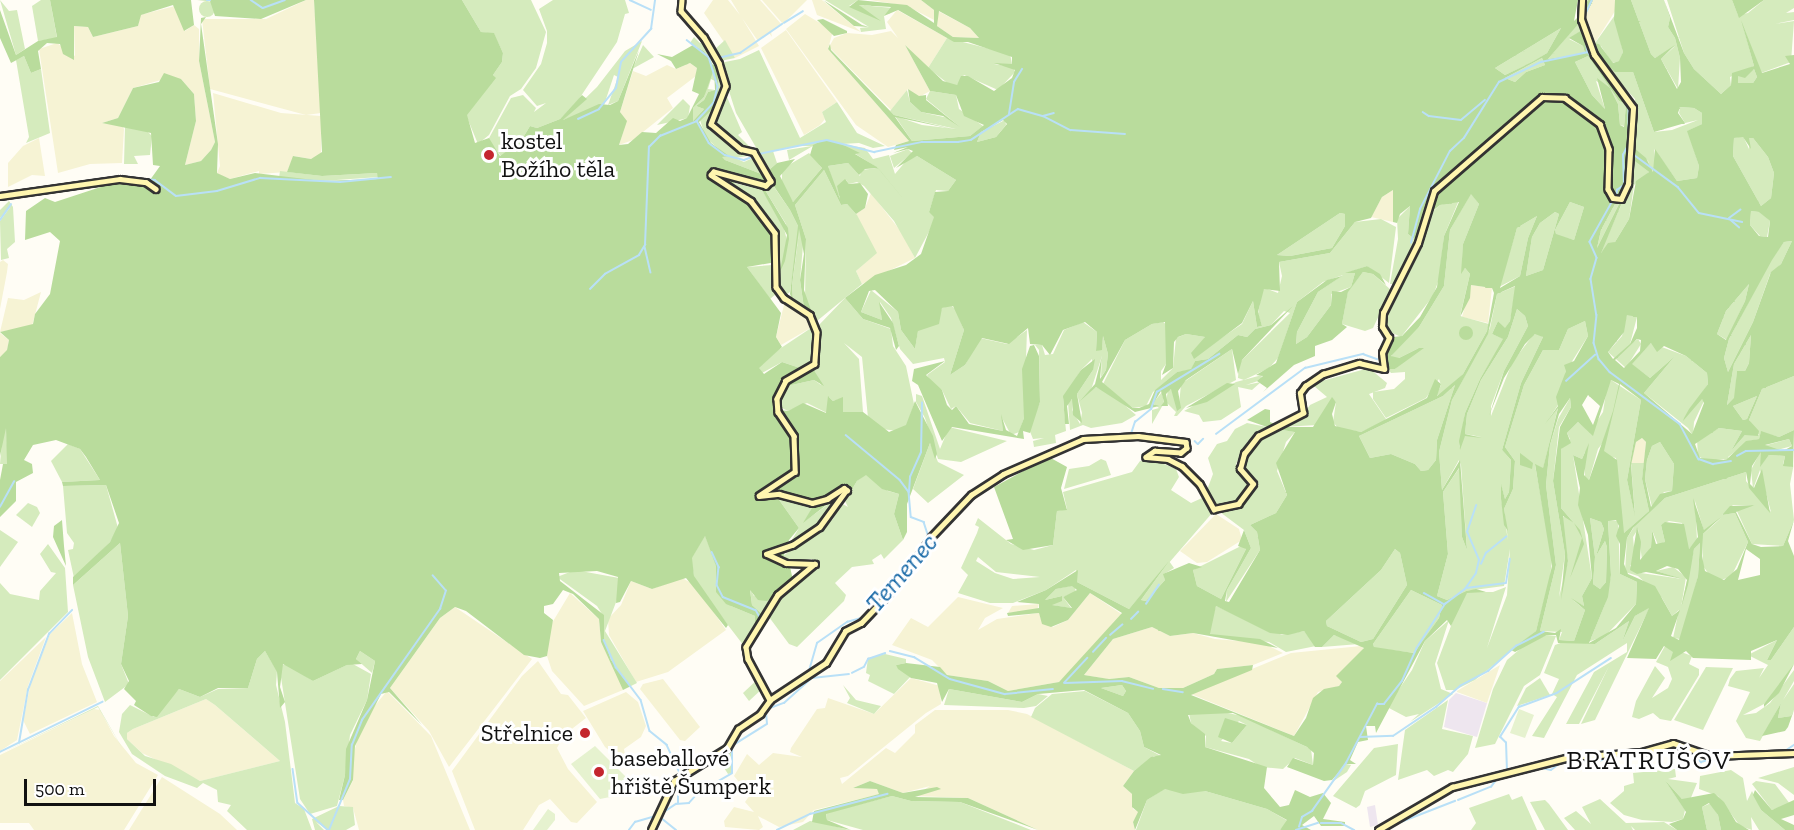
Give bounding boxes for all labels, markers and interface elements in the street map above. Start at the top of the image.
place label: kostel Božího těla [501,127,615,183]
marker: kostel Božího těla [482,148,496,162]
water label: Temenec [859,527,945,619]
place label: Střelnice [481,719,573,747]
marker: Střelnice [578,726,592,740]
place label: baseballové hřiště Šumperk [611,744,771,800]
district label: BRATRUŠOV [1566,745,1732,777]
marker: baseballové hřiště Šumperk [592,765,606,779]
scale bar [27,767,159,805]
text: 500 m [35,778,85,800]

